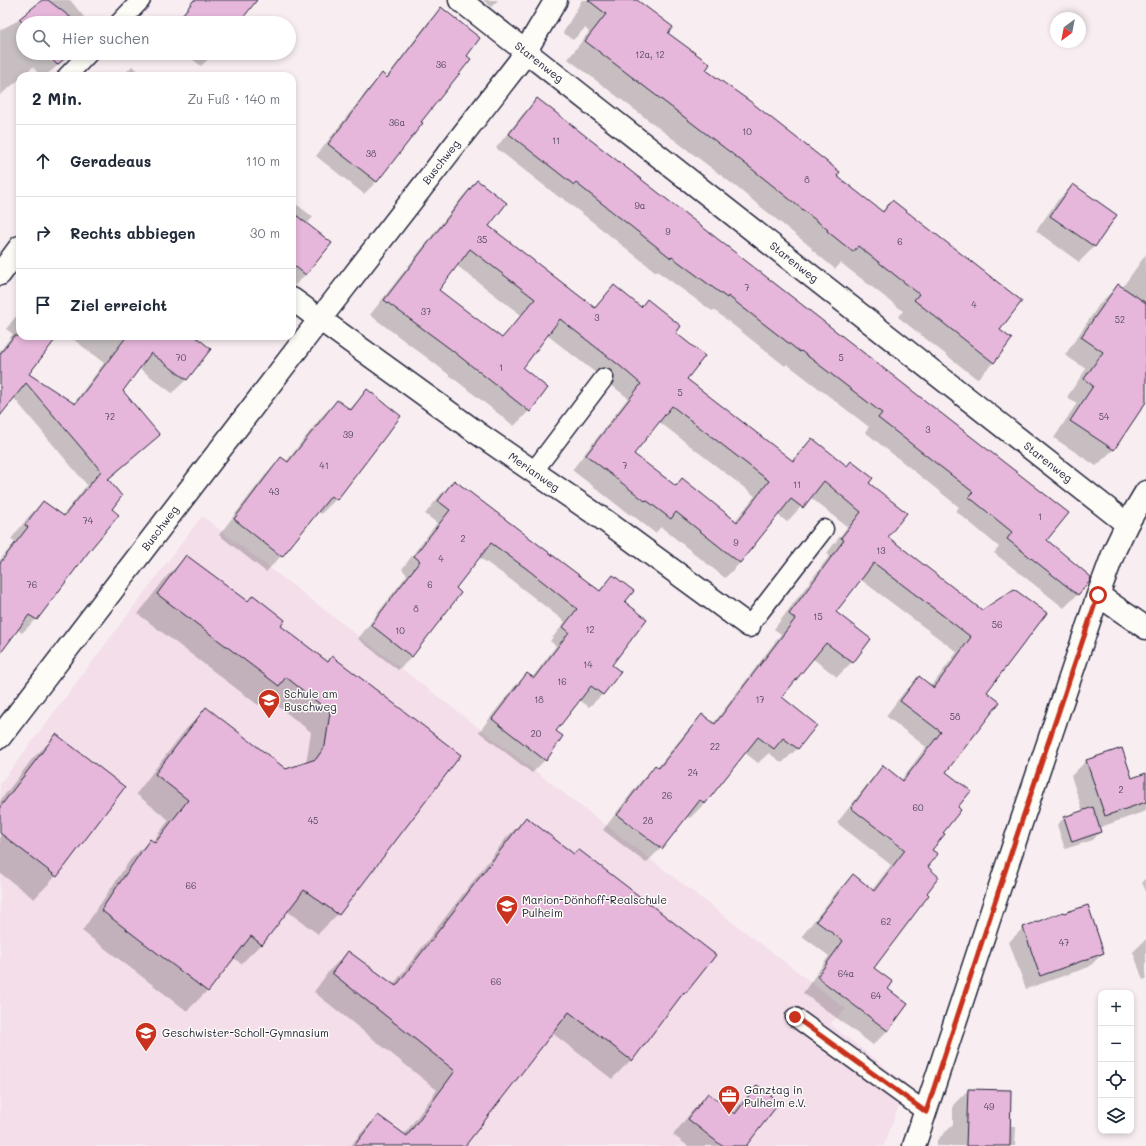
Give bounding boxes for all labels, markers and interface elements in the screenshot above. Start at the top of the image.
north arrow [1050,12,1086,48]
search box [16,16,296,60]
icon: search [30,27,52,49]
text: Hier suchen [62,28,149,48]
street label: Starenweg [512,38,567,85]
house number: 12a, 12 [635,49,665,60]
house number: 36 [436,59,446,70]
text: 2 Min. [32,87,82,109]
text: Zu Fuß · 140 m [187,90,280,107]
house number: 36a [389,117,406,128]
house number: 10 [742,126,752,137]
house number: 11 [552,135,560,146]
street label: Buschweg [419,136,463,187]
house number: 38 [366,148,377,159]
icon: ahead [32,150,54,172]
text: Geradeaus [70,151,151,171]
text: 110 m [246,152,280,169]
house number: 8 [804,174,810,185]
house number: 9a [635,200,646,211]
icon: right [32,222,54,244]
text: Rechts abbiegen [70,223,195,243]
text: 30 m [250,224,280,241]
house number: 9 [665,226,671,237]
house number: 35 [477,234,487,245]
house number: 6 [897,236,903,247]
street label: Starenweg [767,238,822,285]
house number: 7 [744,282,750,293]
icon: arrive [32,294,54,316]
text: Ziel erreicht [70,295,167,315]
house number: 4 [971,299,977,310]
house number: 37 [421,306,431,317]
house number: 3 [594,312,600,323]
house number: 52 [1115,314,1125,325]
house number: 70 [176,352,187,363]
house number: 5 [838,352,844,363]
house number: 1 [499,362,503,373]
house number: 5 [677,387,683,398]
house number: 72 [105,411,115,422]
house number: 54 [1099,411,1110,422]
house number: 3 [925,424,931,435]
house number: 39 [343,429,354,440]
street label: Starenweg [1021,438,1076,485]
street label: Merianweg [506,448,563,495]
house number: 41 [319,460,329,471]
house number: 7 [622,460,628,471]
house number: 11 [793,479,801,490]
house number: 43 [269,486,279,497]
street label: Buschweg [138,502,181,553]
house number: 1 [1038,511,1042,522]
house number: 74 [83,515,94,526]
house number: 2 [460,533,466,544]
house number: 9 [733,537,739,548]
house number: 13 [876,545,886,556]
house number: 4 [438,553,444,564]
house number: 76 [27,579,37,590]
house number: 6 [427,579,433,590]
route start [1089,586,1107,604]
house number: 8 [413,603,419,614]
house number: 15 [813,611,823,622]
house number: 56 [992,619,1002,630]
house number: 12 [585,624,595,635]
house number: 10 [395,625,405,636]
house number: 14 [583,659,593,670]
house number: 16 [557,676,567,687]
place label: Schule am Buschweg [284,686,338,714]
school or university icon: Schule am Buschweg [256,687,282,720]
house number: 18 [534,694,544,705]
house number: 17 [755,694,765,705]
house number: 58 [950,711,961,722]
house number: 20 [531,728,542,739]
house number: 22 [710,741,720,752]
house number: 24 [688,767,699,778]
house number: 2 [1118,784,1124,795]
house number: 26 [662,790,672,801]
house number: 60 [913,802,924,813]
house number: 45 [308,815,318,826]
house number: 28 [643,815,654,826]
house number: 66 [186,880,196,891]
place label: Marion-Dönhoff-Realschule Pulheim [522,892,667,920]
school or university icon: Marion-Dönhoff-Realschule Pulheim [494,893,520,926]
house number: 62 [881,916,891,927]
house number: 47 [1059,937,1069,948]
house number: 64a [838,968,855,979]
house number: 66 [491,976,501,987]
house number: 64 [871,990,882,1001]
map controls [1098,990,1134,1134]
button: + [1098,990,1134,1026]
route end [786,1008,804,1026]
school or university icon: Geschwister-Scholl-Gymnasium [133,1020,159,1053]
place label: Geschwister-Scholl-Gymnasium [162,1025,329,1040]
button: − [1098,1026,1134,1062]
button: locate [1098,1062,1134,1098]
place label: Ganztag in Pulheim e.V. [744,1082,806,1110]
office icon: Ganztag in Pulheim e.V. [716,1083,742,1116]
button: layers [1098,1098,1134,1134]
house number: 49 [984,1101,995,1112]

